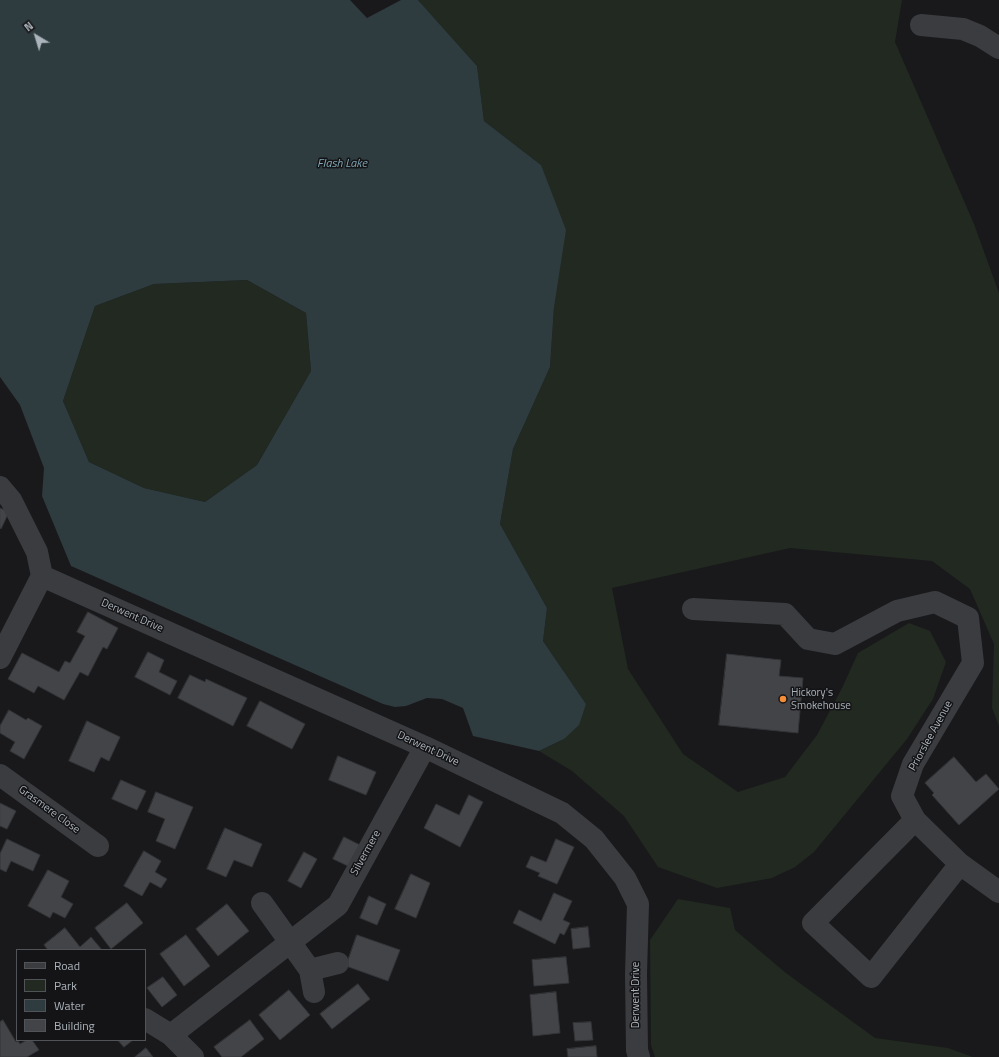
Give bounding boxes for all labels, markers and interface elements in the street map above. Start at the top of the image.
north arrow [16,16,56,56]
text: N [21,18,37,35]
water label: Flash Lake [317,157,367,171]
street label: Derwent Drive [99,596,165,636]
place label: Hickory's Smokehouse [791,686,851,712]
marker: Hickory's Smokehouse [778,694,788,704]
street label: Priorslee Avenue [906,699,956,773]
street label: Derwent Drive [395,729,461,769]
street label: Grasmere Close [16,783,82,837]
street label: Silvermere [348,828,384,878]
legend [16,949,146,1041]
text: Road [54,956,80,975]
street label: Derwent Drive [629,962,643,1028]
text: Park [54,976,77,995]
text: Water [54,996,85,1015]
text: Building [54,1016,95,1035]

